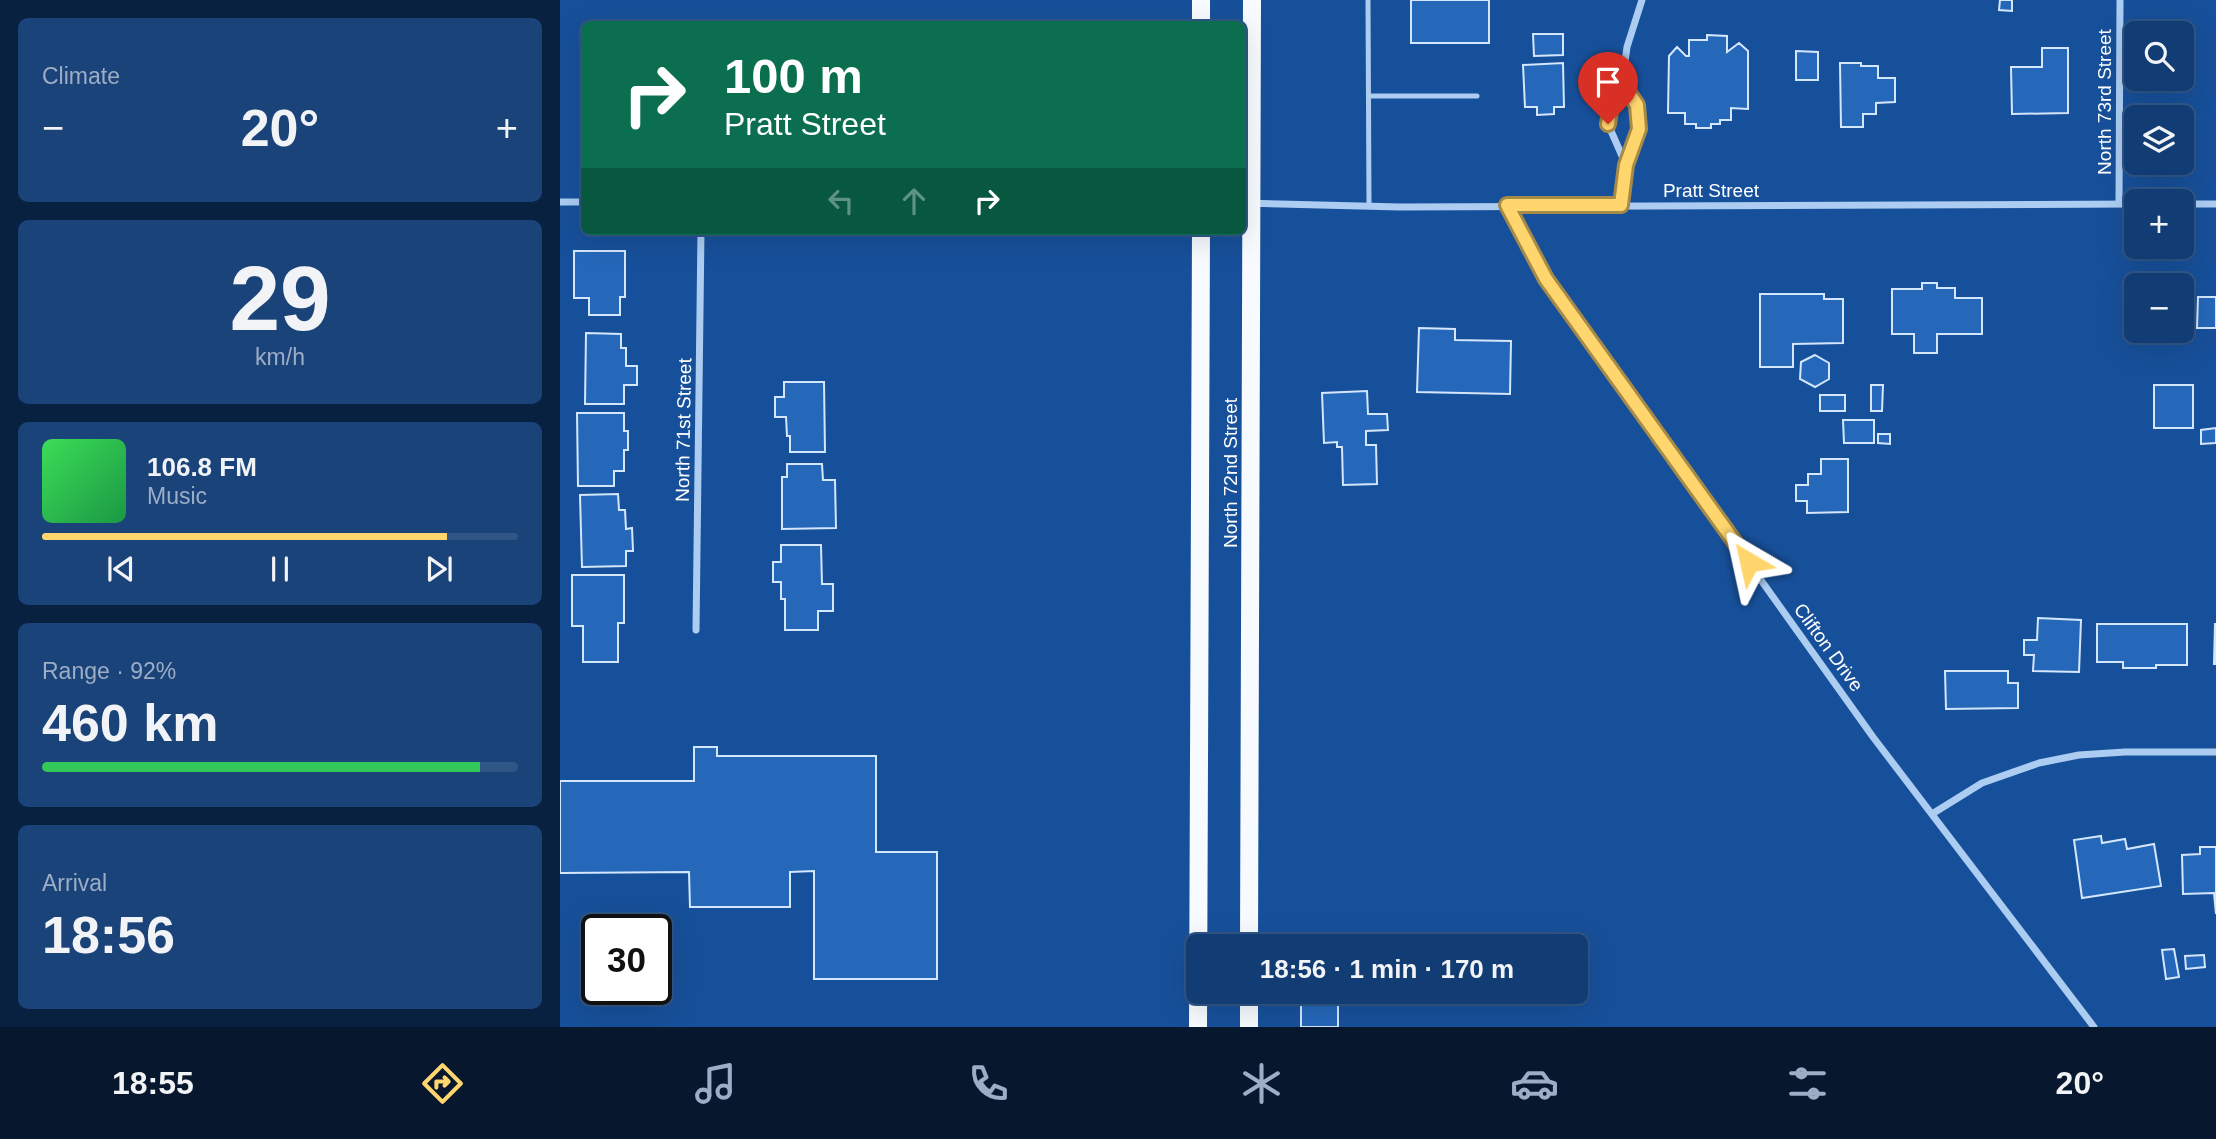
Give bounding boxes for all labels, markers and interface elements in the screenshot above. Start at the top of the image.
map controls [2124,21,2194,343]
button: search [2124,21,2194,91]
street label: North 73rd Street [2094,28,2115,175]
icon: right [609,49,700,140]
text: 100 m [724,49,863,103]
pin [1578,52,1638,124]
text: Climate [42,63,120,89]
icon: arrive [1589,63,1627,101]
text: 20° [241,99,319,157]
button: layers [2124,105,2194,175]
text: Pratt Street [724,106,886,142]
text: − [42,107,64,149]
text: + [496,107,518,149]
street label: Pratt Street [1663,180,1760,201]
icon: left [822,182,860,220]
icon: ahead [895,182,933,220]
icon: right [968,182,1006,220]
button: + [2124,189,2194,259]
text: 29 [229,248,331,349]
button: − [2124,273,2194,343]
text: km/h [255,344,305,370]
street label: North 71st Street [672,357,695,502]
street label: North 72nd Street [1220,397,1241,548]
text: 106.8 FM [147,452,257,482]
text: Music [147,483,207,509]
position arrow [1712,525,1786,599]
icon: previous [102,550,140,588]
icon: pause [261,550,299,588]
icon: next [420,550,458,588]
street label: Clifton Drive [1790,599,1868,695]
text: Range · 92% [42,658,176,684]
text: 460 km [42,694,218,752]
text: Arrival [42,870,107,896]
text: 18:56 [42,906,175,964]
speed limit sign: 30 [581,914,672,1005]
text: 18:56 · 1 min · 170 m [1260,954,1514,984]
icon: directions [418,1059,467,1108]
icon: music [691,1059,740,1108]
icon: phone [964,1059,1013,1108]
icon: climate [1237,1059,1286,1108]
icon: car [1510,1059,1559,1108]
icon: filters [1783,1059,1832,1108]
text: 18:55 [112,1065,194,1101]
text: 20° [2056,1065,2104,1101]

